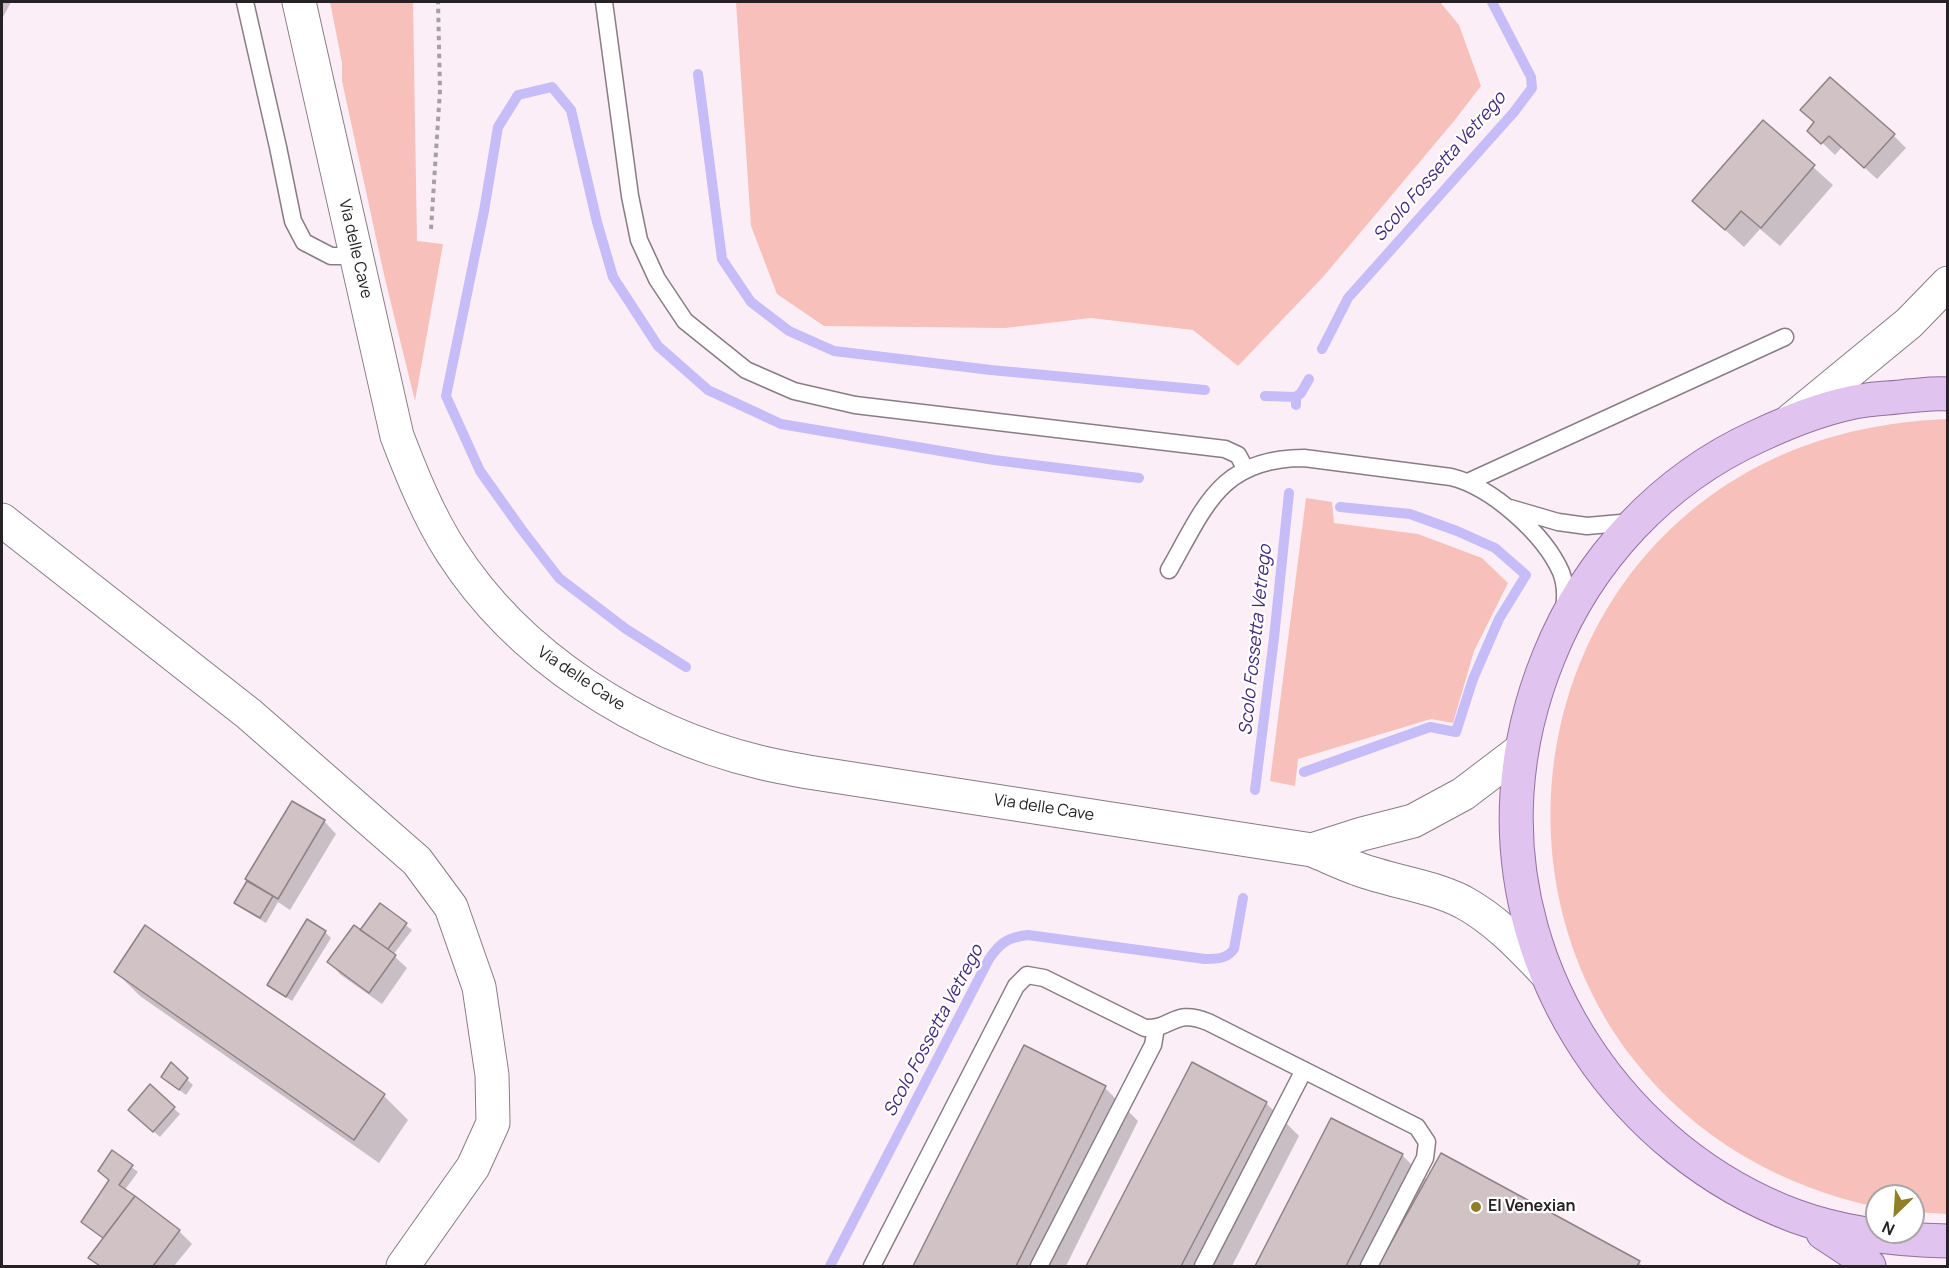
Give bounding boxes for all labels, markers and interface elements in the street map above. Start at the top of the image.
water label: Scolo Fossetta Vetrego [1369,88,1511,246]
street label: Via delle Cave [334,198,376,300]
water label: Scolo Fossetta Vetrego [1235,544,1277,736]
street label: Via delle Cave [534,643,628,715]
street label: Via delle Cave [993,791,1095,825]
water label: Scolo Fossetta Vetrego [880,941,988,1121]
north arrow [1865,1184,1925,1244]
place label: El Venexian [1488,1197,1575,1217]
marker: El Venexian [1469,1200,1483,1214]
text: N [1878,1216,1898,1241]

